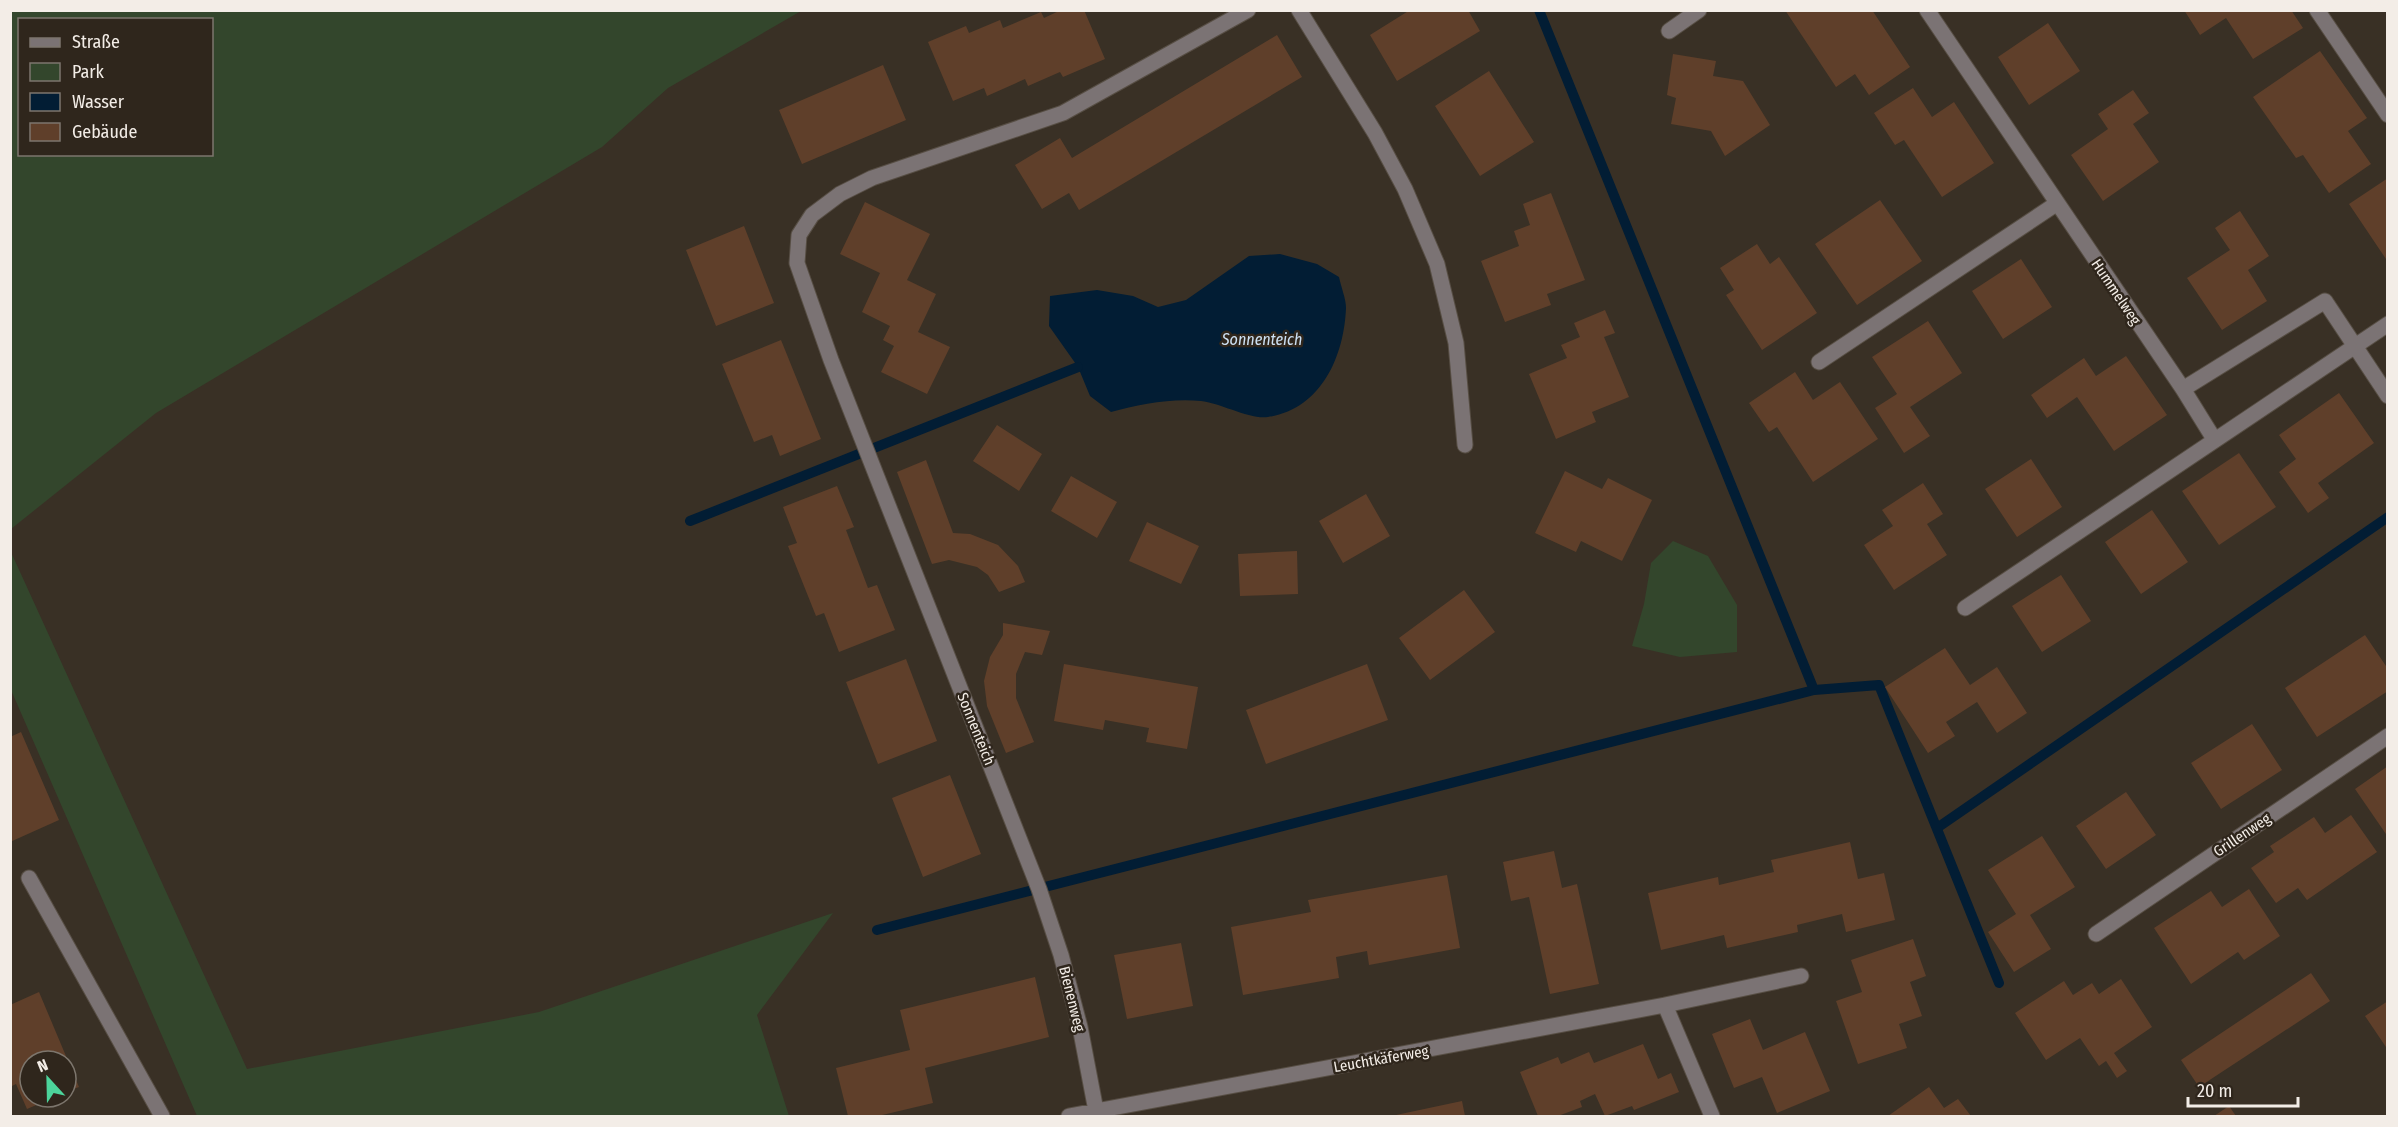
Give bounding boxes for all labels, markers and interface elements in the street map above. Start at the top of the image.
legend [18,18,213,156]
text: Straße [72,31,120,53]
text: Park [72,61,105,83]
text: Wasser [72,91,125,113]
text: Gebäude [72,121,138,143]
street label: Hummelweg [2087,256,2145,328]
water label: Sonnenteich [1221,330,1302,349]
street label: Sonnenteich [953,690,999,768]
street label: Grillenweg [2210,809,2274,861]
street label: Bienenweg [1055,964,1089,1034]
street label: Leuchtkäferweg [1332,1042,1430,1076]
north arrow [18,1049,78,1109]
text: N [35,1055,51,1076]
scale bar [2188,1070,2298,1108]
text: 20 m [2197,1080,2232,1102]

